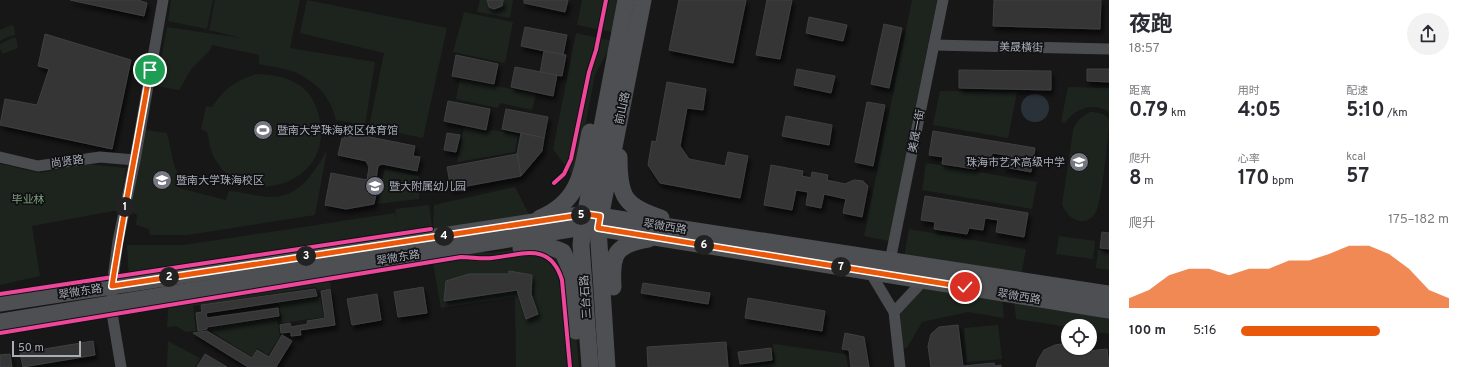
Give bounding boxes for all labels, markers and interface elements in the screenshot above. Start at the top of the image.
text: 夜跑 [1129,12,1173,39]
button: share [1407,13,1449,55]
street label: 美晟橫街 [999,41,1043,55]
text: 18:57 [1129,41,1159,57]
pin [133,53,167,87]
icon: arrive [139,59,161,81]
text: 距离 [1129,84,1151,98]
text: 用时 [1238,84,1260,98]
text: 配速 [1346,84,1368,98]
street label: 前山路 [613,91,633,126]
text: 0.79 [1129,98,1168,124]
text: 4:05 [1238,98,1281,124]
text: 5:10 [1346,98,1385,124]
text: km [1168,106,1186,120]
text: /km [1385,106,1408,120]
street label: 美晟一街 [906,108,928,154]
sports icon: 暨南大学珠海校区体育馆 [252,119,274,141]
place label: 暨南大学珠海校区体育馆 [277,124,398,138]
text: kcal [1346,150,1366,164]
school or university icon: 珠海市艺术高级中学 [1068,151,1090,173]
text: 爬升 [1129,152,1151,166]
text: 心率 [1238,152,1260,166]
street label: 尚贤路 [50,153,84,171]
place label: 珠海市艺术高级中学 [966,156,1065,170]
text: 57 [1346,164,1369,190]
text: 8 [1129,166,1142,192]
text: 170 [1238,166,1270,192]
school or university icon: 暨南大学珠海校区 [151,169,173,191]
place label: 暨南大学珠海校区 [176,174,264,188]
text: m [1142,174,1154,188]
text: bpm [1270,174,1294,188]
school or university icon: 暨大附属幼儿园 [364,175,386,197]
place label: 暨大附属幼儿园 [389,180,466,194]
park label: 毕业林 [12,193,45,207]
pin: 1 [115,197,135,217]
text: 1 [123,200,127,214]
pin: 5 [571,205,591,225]
text: 5 [578,208,584,222]
text: 175–182 m [1388,212,1449,228]
text: 爬升 [1129,216,1155,232]
street label: 翠微西路 [642,217,688,237]
pin: 4 [434,226,454,246]
text: 4 [440,229,448,243]
pin: 6 [694,235,714,255]
text: 6 [701,238,707,252]
pin: 3 [296,246,316,266]
street label: 翠微东路 [375,248,421,268]
text: 3 [303,249,309,263]
pin: 7 [831,257,851,277]
text: 7 [838,260,844,274]
pin: 2 [159,267,179,287]
text: 2 [166,270,172,284]
pin [948,270,982,304]
street label: 三台石路 [577,274,595,319]
icon: check [954,276,976,298]
street label: 翠微东路 [57,282,103,302]
street label: 翠微西路 [996,287,1042,307]
map controls [1061,319,1097,355]
button: locate [1061,319,1097,355]
text: 100 m [1129,323,1166,339]
text: 5:16 [1193,323,1217,339]
scale bar [12,339,81,358]
text: 50 m [18,341,44,355]

